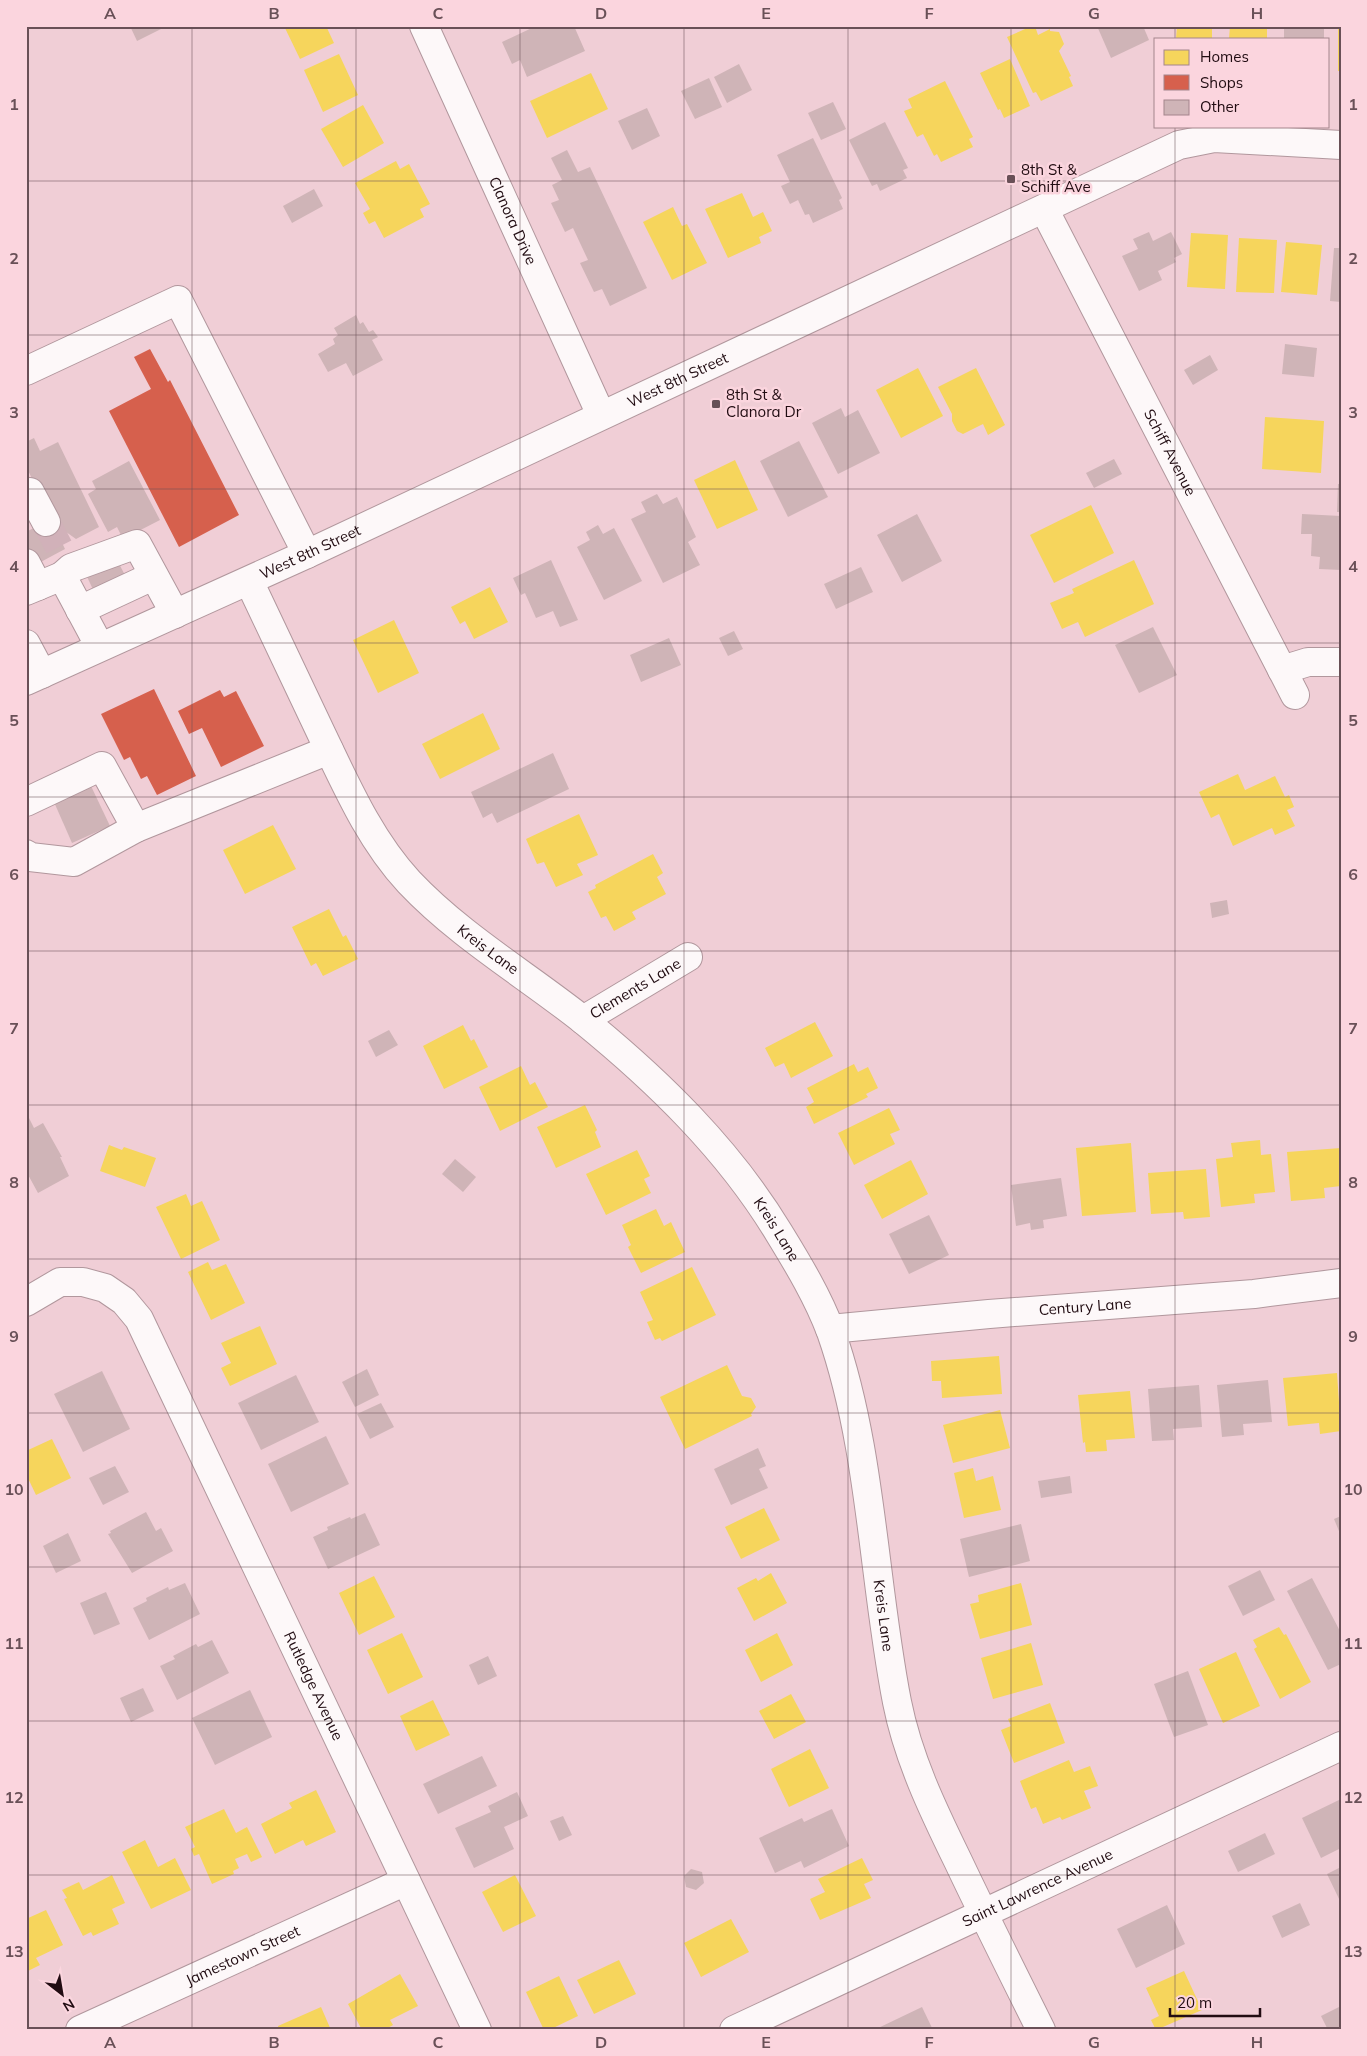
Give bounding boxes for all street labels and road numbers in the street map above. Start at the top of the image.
street label: Clanora Drive [485,173,541,268]
street label: West 8th Street [624,348,731,411]
street label: Schiff Avenue [1140,406,1200,499]
street label: West 8th Street [256,520,363,583]
street label: Kreis Lane [454,920,523,978]
street label: Clements Lane [586,954,684,1023]
street label: Kreis Lane [750,1194,804,1265]
street label: Century Lane [1038,1293,1132,1319]
street label: Kreis Lane [870,1578,898,1653]
street label: Rutledge Avenue [280,1628,348,1743]
street label: Saint Lawrence Avenue [959,1844,1116,1931]
street label: Jamestown Street [182,1921,303,1989]

